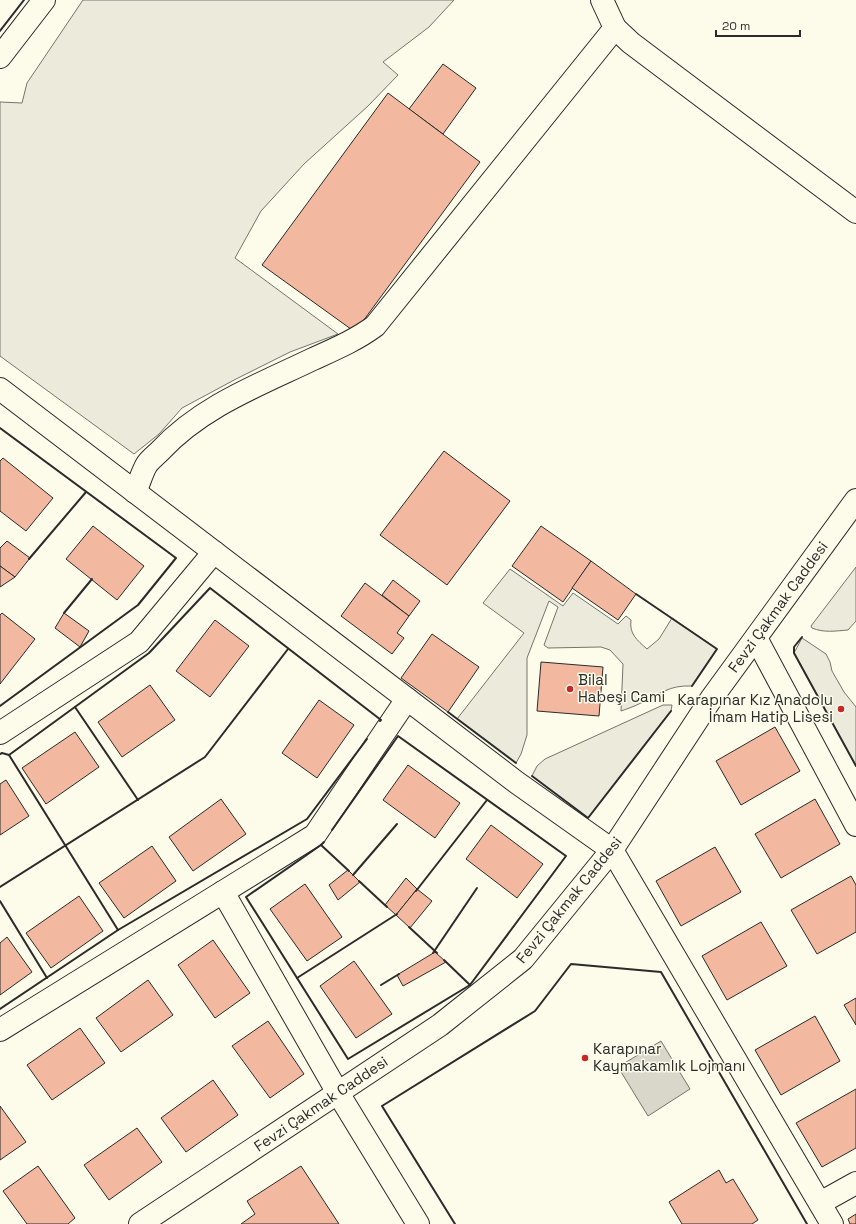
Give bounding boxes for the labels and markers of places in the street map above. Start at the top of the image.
place label: Bilal Habeşi Cami [578,670,665,706]
marker: Bilal Habeşi Cami [565,684,575,694]
place label: Karapınar Kız Anadolu İmam Hatip Lisesi [677,690,833,726]
marker: Karapınar Kız Anadolu İmam Hatip Lisesi [836,704,846,714]
place label: Karapınar Kaymakamlık Lojmanı [593,1039,746,1075]
marker: Karapınar Kaymakamlık Lojmanı [580,1053,590,1063]

